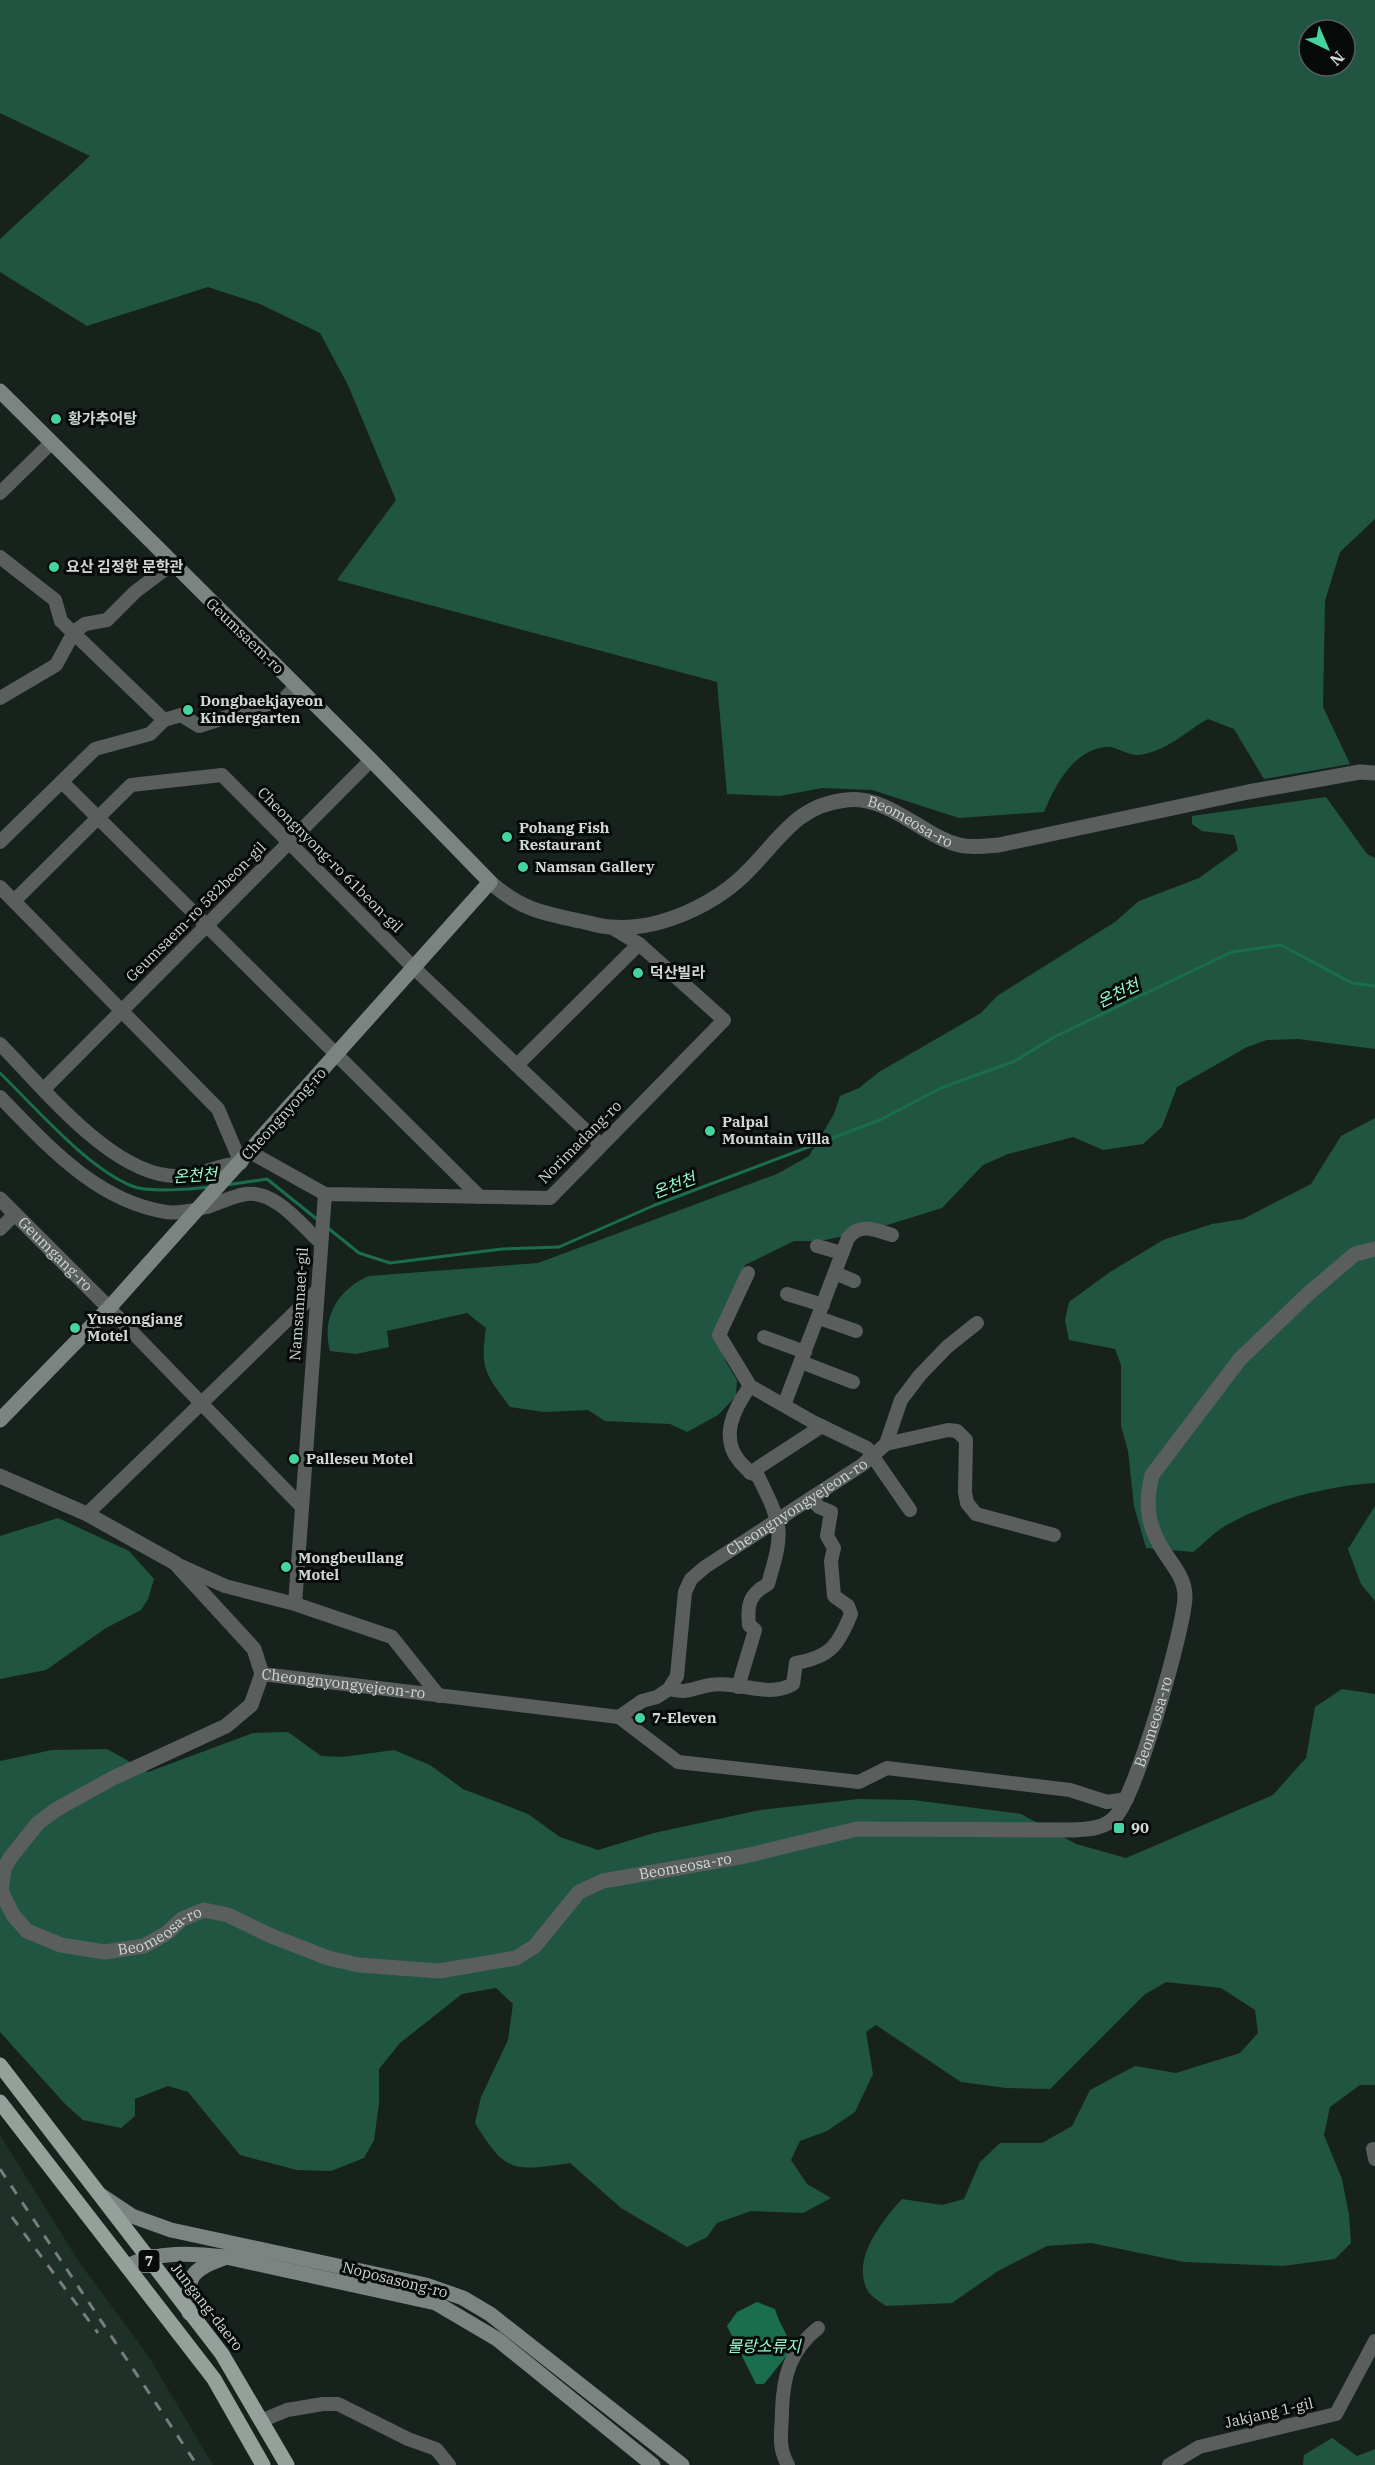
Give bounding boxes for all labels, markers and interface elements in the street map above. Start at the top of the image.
north arrow [1297,18,1357,78]
text: N [1326,47,1349,70]
place label: 황가추어탕 [68,409,137,428]
marker: 황가추어탕 [49,412,63,426]
place label: 요산 김정한 문학관 [66,557,184,576]
marker: 요산 김정한 문학관 [47,560,61,574]
street label: Geumsaem-ro [202,594,288,678]
place label: Dongbaekjayeon Kindergarten [200,691,323,727]
marker: Dongbaekjayeon Kindergarten [181,703,195,717]
street label: Cheongnyong-ro 61beon-gil [254,783,407,936]
street label: Beomeosa-ro [865,791,956,851]
place label: Pohang Fish Restaurant [519,818,610,854]
marker: Pohang Fish Restaurant [500,830,514,844]
street label: Geumsaem-ro 582beon-gil [122,838,270,986]
place label: Namsan Gallery [535,857,655,876]
marker: Namsan Gallery [516,860,530,874]
place label: 덕산빌라 [650,963,705,982]
marker: 덕산빌라 [631,966,645,980]
water label: 온천천 [1094,973,1144,1012]
street label: Cheongnyong-ro [237,1064,330,1164]
street label: Norimadang-ro [534,1096,625,1187]
place label: Palpal Mountain Villa [722,1112,830,1148]
marker: Palpal Mountain Villa [703,1124,717,1138]
water label: 온천천 [172,1163,220,1187]
water label: 온천천 [650,1167,700,1202]
street label: Geumgang-ro [14,1213,97,1295]
street label: Namsannaet-gil [285,1247,312,1361]
place label: Yuseongjang Motel [87,1309,183,1345]
marker: Yuseongjang Motel [68,1321,82,1335]
place label: Palleseu Motel [306,1449,413,1468]
marker: Palleseu Motel [287,1452,301,1466]
street label: Cheongnyongyejeon-ro [722,1454,871,1560]
place label: Mongbeullang Motel [298,1548,404,1584]
marker: Mongbeullang Motel [279,1560,293,1574]
street label: Cheongnyongyejeon-ro [261,1664,426,1703]
street label: Beomeosa-ro [1130,1674,1176,1770]
place label: 7-Eleven [652,1708,717,1727]
marker: 7-Eleven [633,1711,647,1725]
place label: 90 [1131,1818,1149,1837]
marker: 90 [1112,1821,1126,1835]
street label: Beomeosa-ro [637,1849,733,1884]
street label: Beomeosa-ro [116,1902,204,1959]
road number: 7 [138,2250,160,2272]
street label: Noposasong-ro [340,2257,450,2302]
street label: Jungang-daero [167,2259,248,2354]
water label: 물랑소류지 [727,2336,802,2356]
street label: Jakjang 1-gil [1223,2393,1315,2432]

